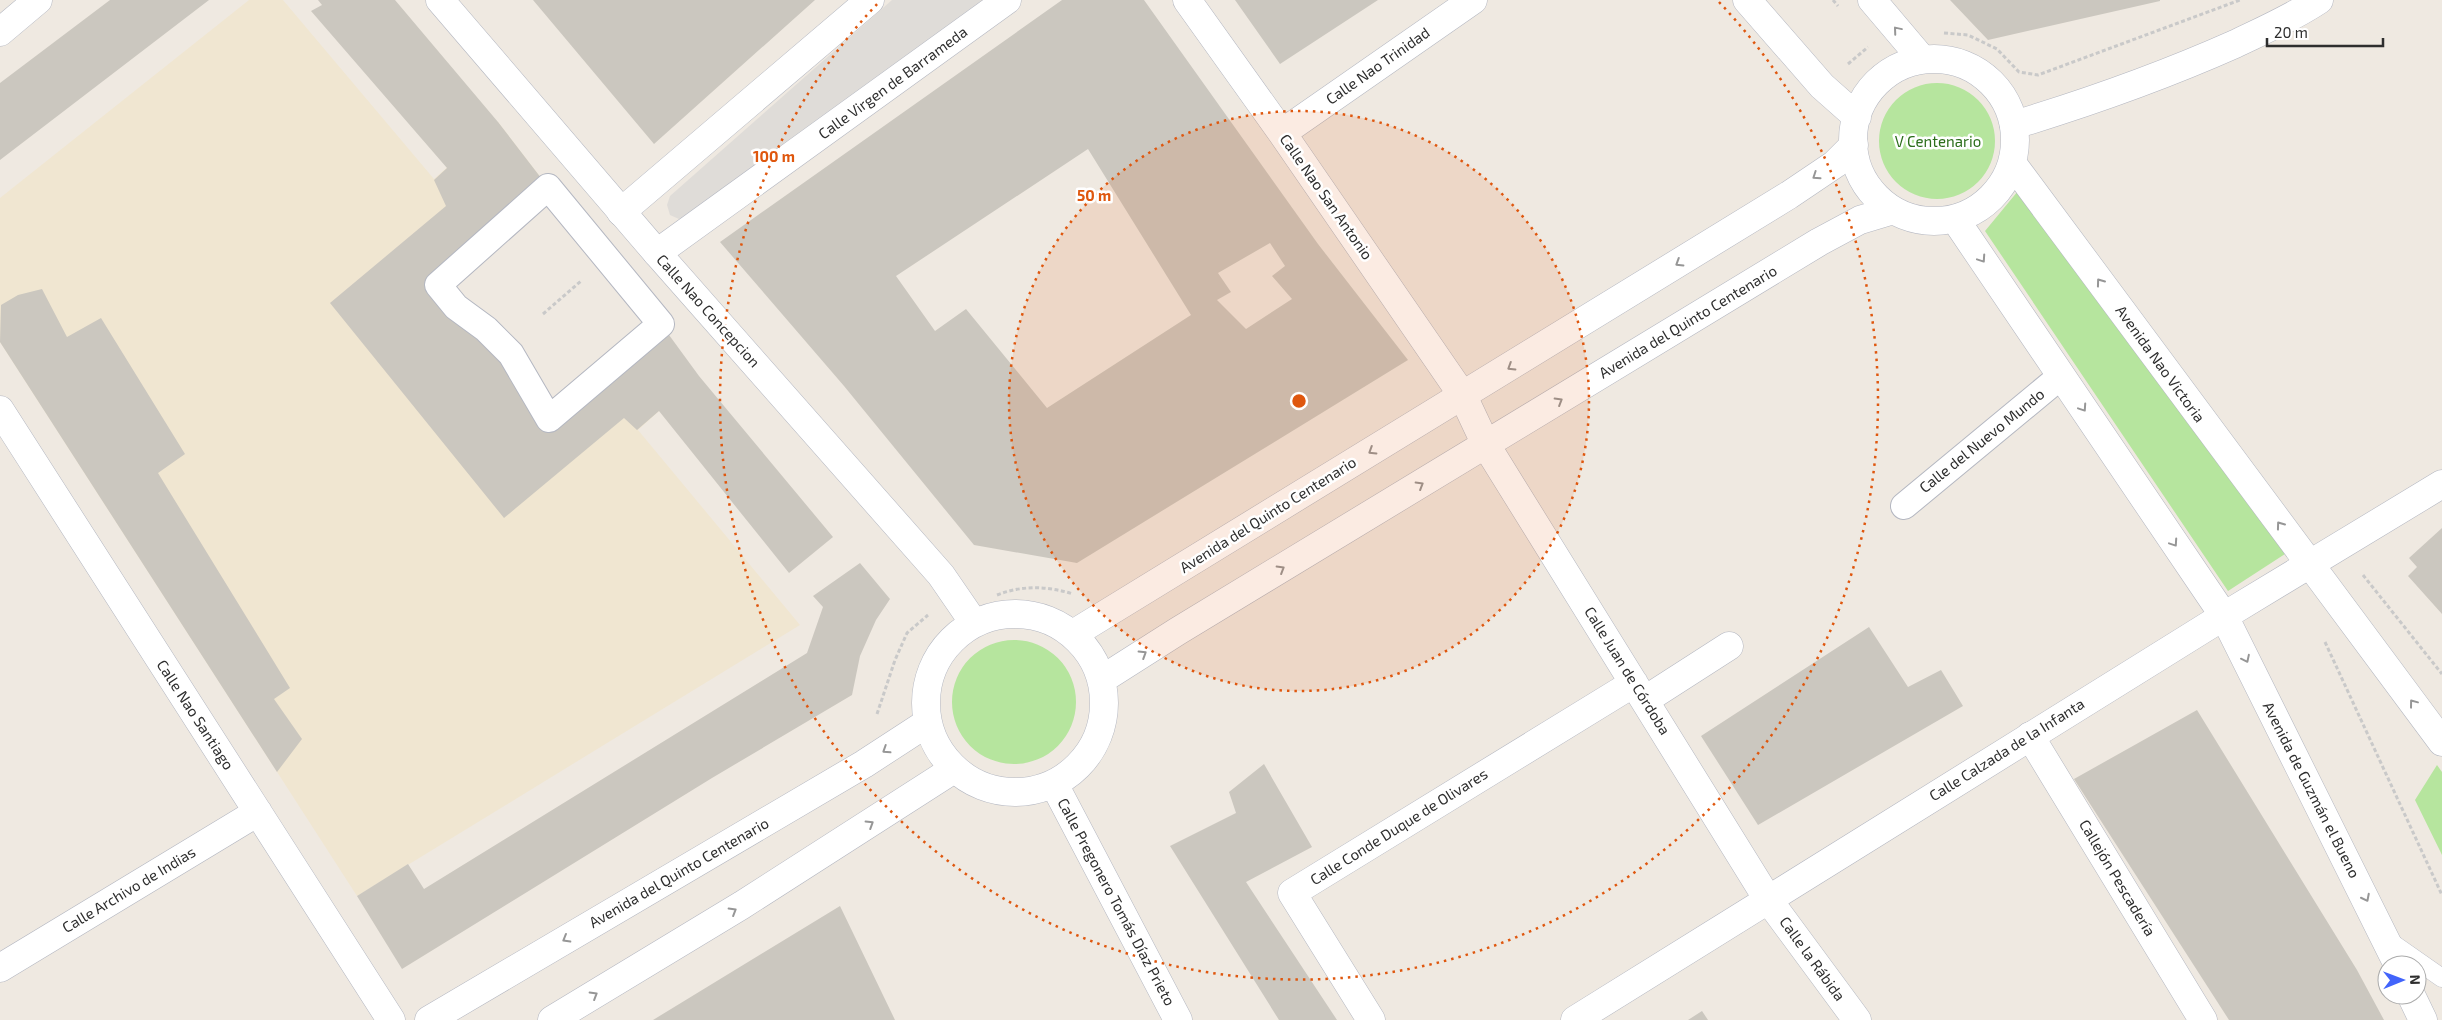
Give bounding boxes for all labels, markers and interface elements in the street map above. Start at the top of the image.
scale bar [2267,15,2383,47]
street label: Calle Virgen de Barrameda [814,22,970,142]
street label: Calle Nao Trinidad [1322,23,1433,108]
text: 20 m [2274,23,2308,41]
one-way arrow [1894,26,1903,35]
street label: Calle Nao San Antonio [1277,130,1377,263]
park label: V Centenario [1895,132,1981,150]
text: 100 m [753,147,795,165]
one-way arrow [1813,170,1822,180]
text: 50 m [1077,186,1111,204]
street label: Calle Nao Concepcion [653,250,764,371]
one-way arrow [1976,253,1985,263]
one-way arrow [1675,257,1684,266]
street label: Avenida del Quinto Centenario [1595,261,1780,382]
one-way arrow [2097,279,2105,288]
street label: Avenida Nao Victoria [2112,301,2209,425]
one-way arrow [1507,360,1516,370]
street label: Calle del Nuevo Mundo [1915,384,2047,496]
centre of rings [1290,392,1308,410]
one-way arrow [1553,397,1562,407]
one-way arrow [2077,402,2086,412]
one-way arrow [1369,445,1378,455]
street label: Avenida del Quinto Centenario [1176,452,1359,577]
one-way arrow [1414,481,1423,491]
one-way arrow [2277,522,2285,531]
one-way arrow [2168,537,2177,546]
one-way arrow [1275,566,1284,575]
street label: Calle Juan de Córdoba [1581,603,1675,738]
one-way arrow [1137,651,1146,660]
one-way arrow [2239,654,2249,663]
street label: Calle Nao Santiago [154,656,238,773]
street label: Calle Calzada de la Infanta [1926,694,2087,804]
street label: Avenida de Guzmán el Bueno [2260,698,2364,881]
one-way arrow [2410,700,2418,709]
one-way arrow [883,743,892,753]
street label: Calle Conde Duque de Olivares [1306,764,1490,888]
street label: Calle Pregonero Tomás Díaz Prieto [1054,795,1179,1008]
street label: Avenida del Quinto Centenario [585,813,772,932]
street label: Callejón Pescadería [2075,816,2160,940]
one-way arrow [864,821,873,830]
street label: Calle Archivo de Indias [59,842,198,936]
one-way arrow [2360,893,2370,902]
one-way arrow [727,908,736,918]
street label: Calle la Rábida [1776,913,1849,1004]
one-way arrow [562,933,571,943]
north arrow [2377,955,2427,1005]
text: N [2407,975,2424,985]
one-way arrow [588,992,597,1002]

